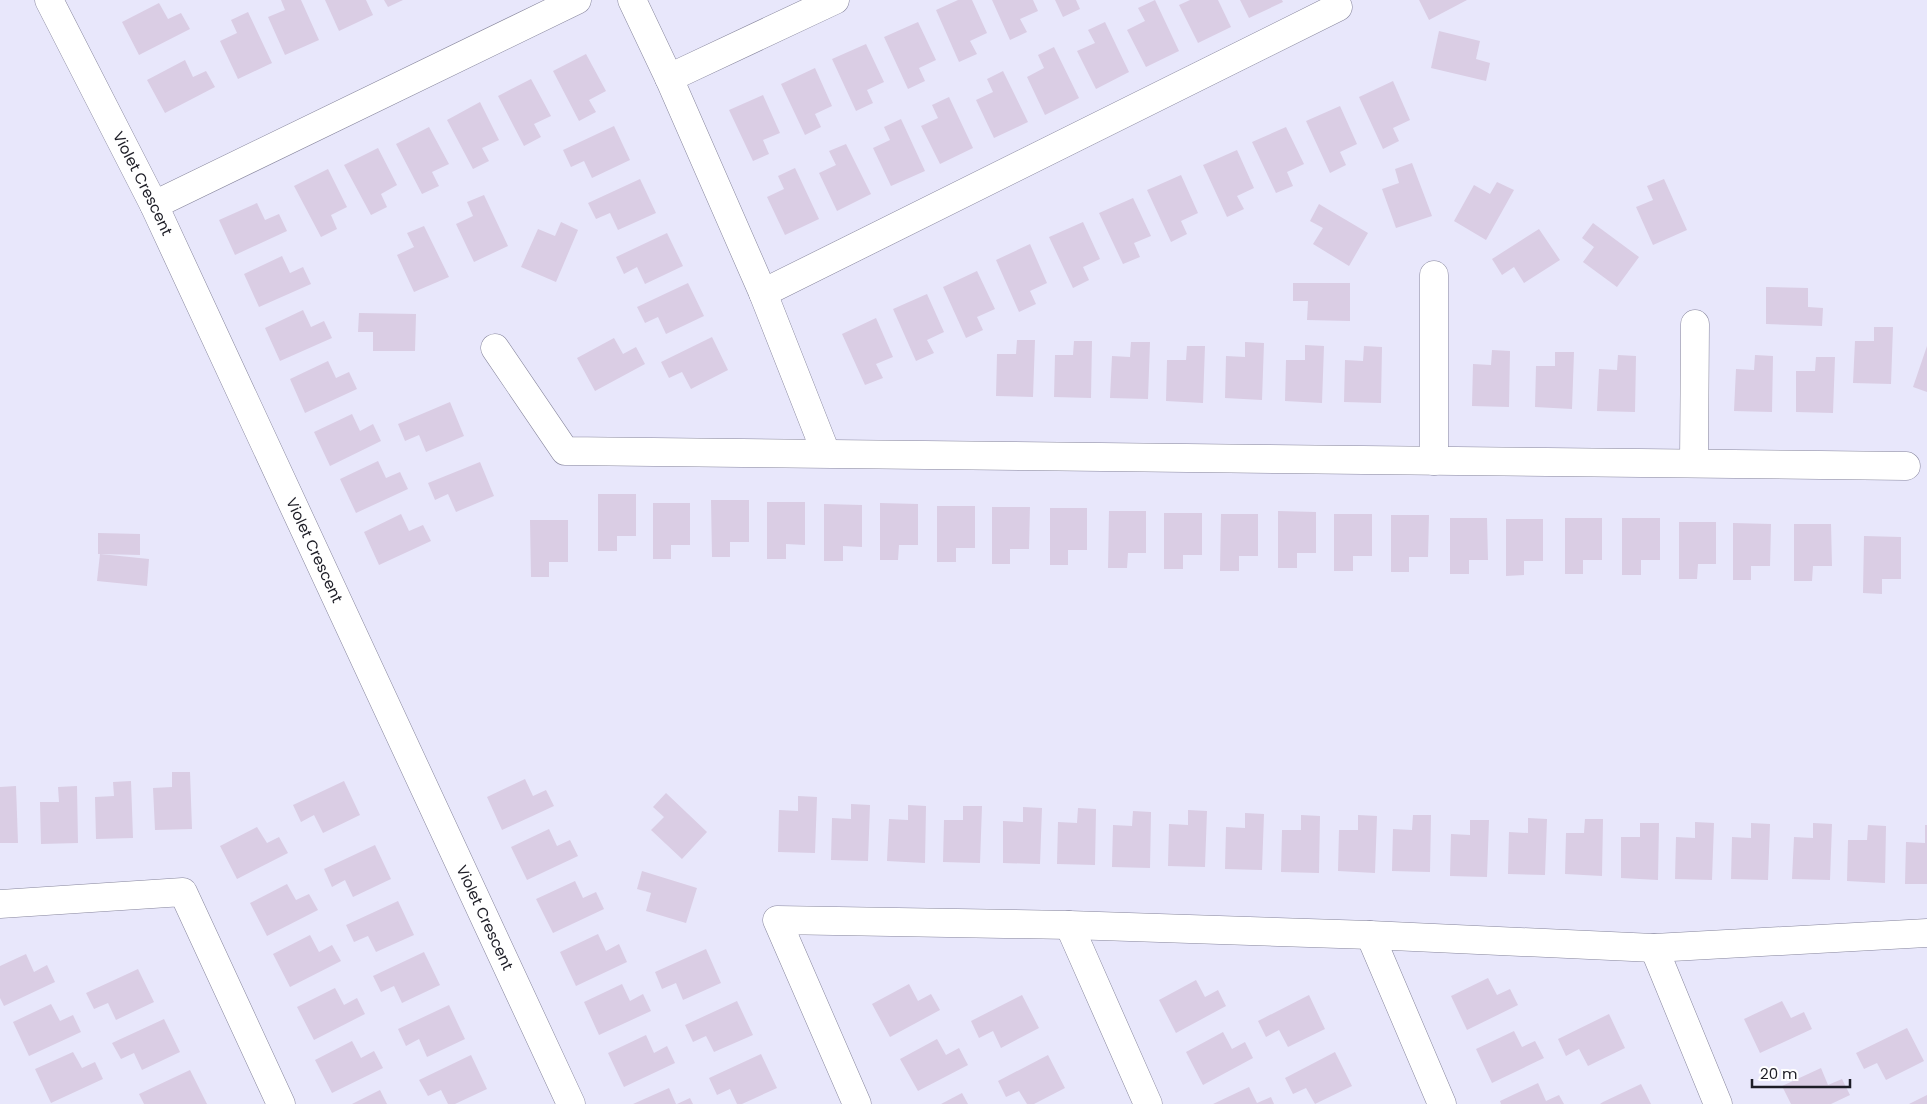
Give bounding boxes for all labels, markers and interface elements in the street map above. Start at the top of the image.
street label: Violet Crescent [108,128,178,239]
street label: Violet Crescent [281,494,348,606]
street label: Violet Crescent [452,861,519,974]
scale bar [1752,1056,1850,1088]
text: 20 m [1760,1063,1798,1084]

